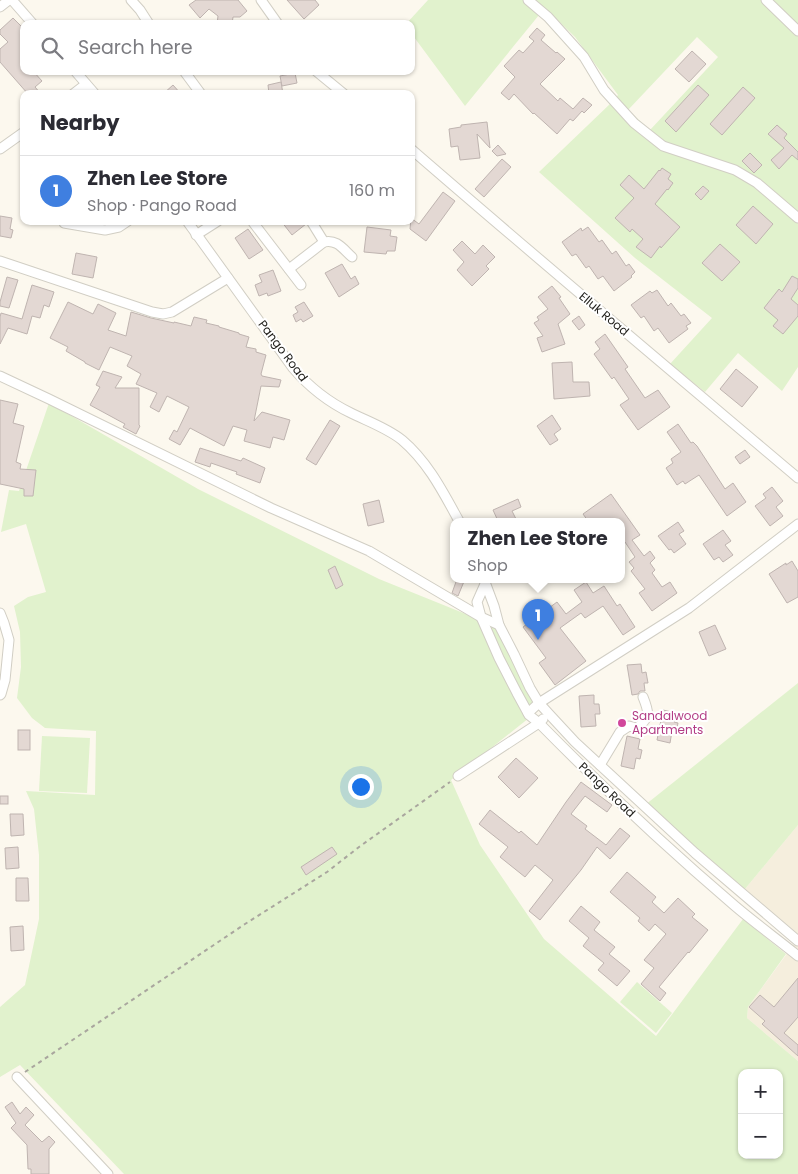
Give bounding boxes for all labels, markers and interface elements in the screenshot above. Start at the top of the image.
search box [20,20,415,75]
icon: search [38,34,66,62]
text: Search here [78,34,192,61]
text: Nearby [40,108,120,137]
text: Zhen Lee Store [87,165,228,192]
text: 1 [53,179,59,202]
text: 160 m [349,179,395,202]
text: Shop · Pango Road [87,194,237,217]
street label: Elluk Road [576,288,633,340]
street label: Pango Road [255,316,312,385]
popup [450,518,625,583]
text: Zhen Lee Store [467,525,608,552]
text: Shop [467,554,508,577]
pin: 1 [522,599,554,640]
place label: Sandalwood Apartments [632,707,707,738]
marker: Sandalwood Apartments [616,717,628,729]
street label: Pango Road [575,758,639,821]
your location [348,774,374,800]
map controls [738,1069,783,1159]
button: + [738,1069,783,1114]
button: − [738,1114,783,1159]

